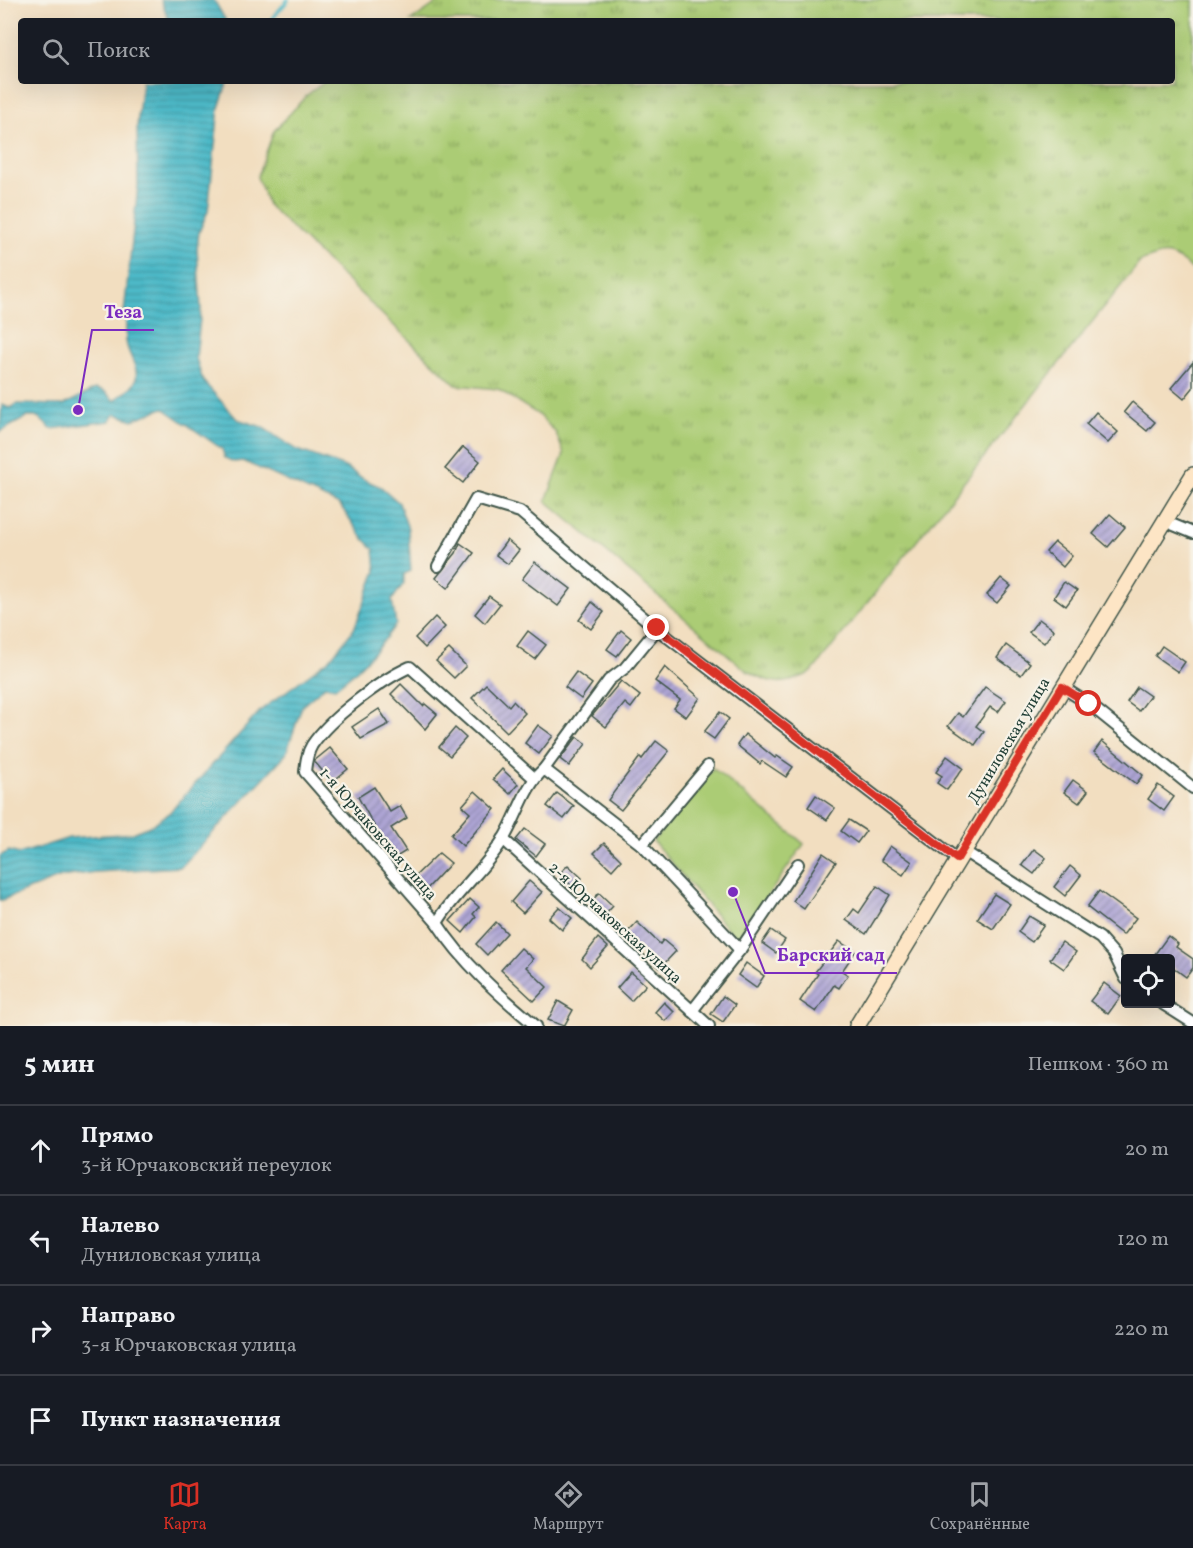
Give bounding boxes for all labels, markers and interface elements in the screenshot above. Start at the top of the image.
search box [18,18,1175,84]
icon: search [39,35,72,68]
text: Поиск [87,36,150,67]
callout: Теза [92,294,154,330]
text: Теза [104,301,142,326]
route end [643,614,669,640]
street label: Дуниловская улица [963,674,1056,808]
route start [1075,690,1101,716]
street label: 1-я Юрчаковская улица [313,763,442,906]
street label: 2-я Юрчаковская улица [543,857,686,990]
callout: Барский сад [765,937,897,973]
text: Барский сад [777,944,885,969]
map controls [1121,954,1175,1008]
button: locate [1121,954,1175,1008]
text: 5 мин [24,1047,95,1083]
text: Пешком · 360 m [1028,1051,1169,1079]
text: Прямо [81,1121,153,1152]
icon: ahead [24,1134,57,1167]
text: 20 m [1125,1136,1169,1164]
text: 3-й Юрчаковский переулок [81,1152,332,1180]
text: Налево [81,1211,160,1242]
icon: left [24,1224,57,1257]
text: 120 m [1117,1226,1169,1254]
text: Дуниловская улица [81,1242,261,1270]
text: Направо [81,1301,175,1332]
icon: right [24,1314,57,1347]
text: 220 m [1114,1316,1169,1344]
text: 3-я Юрчаковская улица [81,1332,297,1360]
icon: arrive [24,1404,57,1437]
text: Пункт назначения [81,1405,281,1436]
tab: Карта [163,1478,207,1536]
tab: Маршрут [533,1478,604,1536]
tab: Сохранённые [930,1478,1030,1536]

